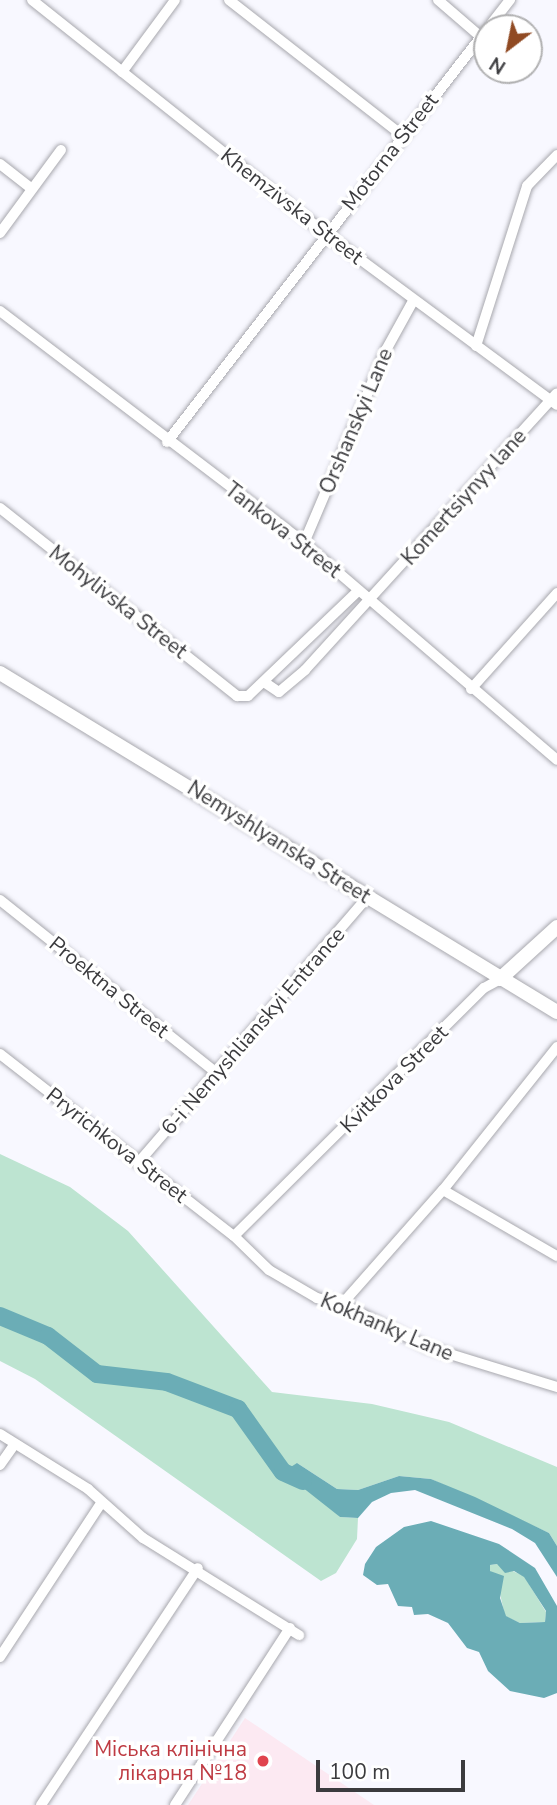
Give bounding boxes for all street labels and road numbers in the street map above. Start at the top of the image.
street label: Motorna Street [336,88,444,216]
street label: Khemzivska Street [216,143,368,269]
street label: Orshanskyi Lane [314,344,398,498]
street label: Komertsiynyy lane [396,424,532,570]
street label: Tankova Street [220,477,346,583]
street label: Mohylivska Street [44,540,192,664]
street label: Nemyshlyanska Street [183,775,375,909]
street label: 6-i Nemyshlianskyi Entrance [156,922,350,1140]
street label: Proektna Street [44,931,174,1043]
street label: Kvitkova Street [335,1020,453,1138]
street label: Pryrichkova Street [41,1082,193,1208]
street label: Kokhanky Lane [317,1288,457,1366]

